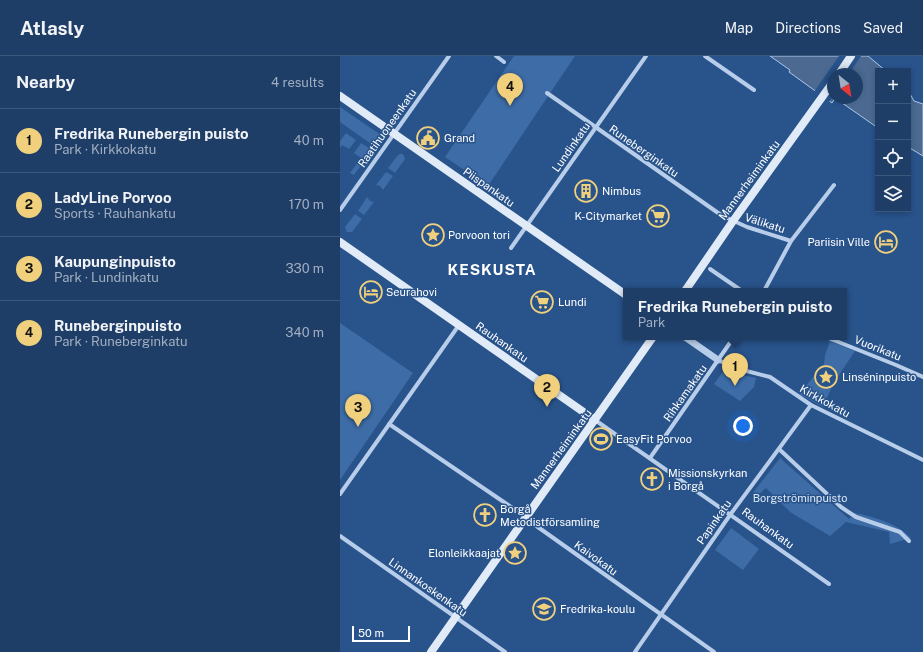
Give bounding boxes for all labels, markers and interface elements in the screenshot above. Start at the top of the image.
text: Atlasly [20,17,84,39]
text: Map [725,20,753,36]
text: Directions [775,20,841,36]
text: Saved [863,20,903,36]
north arrow [827,68,863,104]
map controls [875,68,911,212]
button: + [875,68,911,104]
text: Nearby [16,72,75,92]
pin: 4 [497,73,523,106]
text: 4 results [271,75,324,90]
street label: Raatihuoneenkatu [355,87,419,169]
button: − [875,104,911,140]
street label: Lundinkatu [550,120,592,174]
street label: Runeberginkatu [607,123,681,179]
text: Fredrika Runebergin puisto [54,125,249,142]
public building icon: Grand [415,125,441,151]
place label: Grand [444,132,475,144]
text: 1 [26,133,32,148]
text: 40 m [293,133,324,148]
street label: Mannerheiminkatu [716,138,782,222]
button: locate [875,140,911,176]
text: Park · Kirkkokatu [54,142,156,157]
street label: Piispankatu [461,165,517,209]
button: layers [875,176,911,212]
building icon: Nimbus [573,178,599,204]
place label: Nimbus [602,185,642,197]
text: LadyLine Porvoo [54,189,172,206]
text: 2 [25,197,33,212]
text: 170 m [289,197,324,212]
supermarket icon: K-Citymarket [645,203,671,229]
text: Sports · Rauhankatu [54,206,176,221]
place label: K-Citymarket [574,210,642,222]
street label: Välikatu [743,211,787,235]
place icon: Porvoon tori [420,222,446,248]
place label: Porvoon tori [448,229,510,241]
hotel icon: Pariisin Ville [873,229,899,255]
place label: Pariisin Ville [807,236,870,248]
text: Kaupunginpuisto [54,253,176,270]
text: 3 [25,261,33,276]
text: 330 m [285,261,324,276]
district label: KESKUSTA [447,261,537,278]
text: Park · Lundinkatu [54,270,159,285]
hotel icon: Seurahovi [358,279,384,305]
place label: Seurahovi [386,286,437,298]
popup [623,288,847,340]
supermarket icon: Lundi [529,289,555,315]
place label: Lundi [558,296,587,308]
text: Fredrika Runebergin puisto [638,298,832,315]
text: Park [638,315,665,330]
text: Runeberginpuisto [54,317,182,334]
street label: Rauhankatu [474,320,530,364]
text: 4 [25,325,33,340]
text: 340 m [285,325,324,340]
street label: Vuorikatu [853,333,903,363]
text: Park · Runeberginkatu [54,334,188,349]
pin: 1 [722,353,748,386]
street label: Rihkamakatu [661,362,709,424]
place icon: Linséninpuisto [813,364,839,390]
place label: Linséninpuisto [842,371,916,383]
pin: 2 [534,374,560,407]
street label: Kirkkokatu [798,382,852,420]
pin: 3 [345,394,371,427]
street label: Mannerheiminkatu [528,407,594,491]
your location [733,416,753,436]
sports icon: EasyFit Porvoo [588,426,614,452]
place label: EasyFit Porvoo [616,433,692,445]
church icon: Missionskyrkan i Borgå [639,466,665,492]
place label: Missionskyrkan i Borgå [668,467,747,492]
park label: Borgströminpuisto [753,492,847,504]
street label: Papinkatu [694,498,734,546]
church icon: Borgå Metodistförsamling [472,502,498,528]
place label: Borgå Metodistförsamling [500,503,600,528]
street label: Rauhankatu [740,505,796,551]
street label: Kaivokatu [572,538,620,578]
place icon: Elonleikkaajat [502,540,528,566]
place label: Elonleikkaajat [428,547,500,559]
street label: Linnankoskenkatu [387,555,469,619]
school or university icon: Fredrika-koulu [531,596,557,622]
place label: Fredrika-koulu [560,603,635,615]
scale bar [352,624,410,643]
text: 50 m [358,627,384,639]

